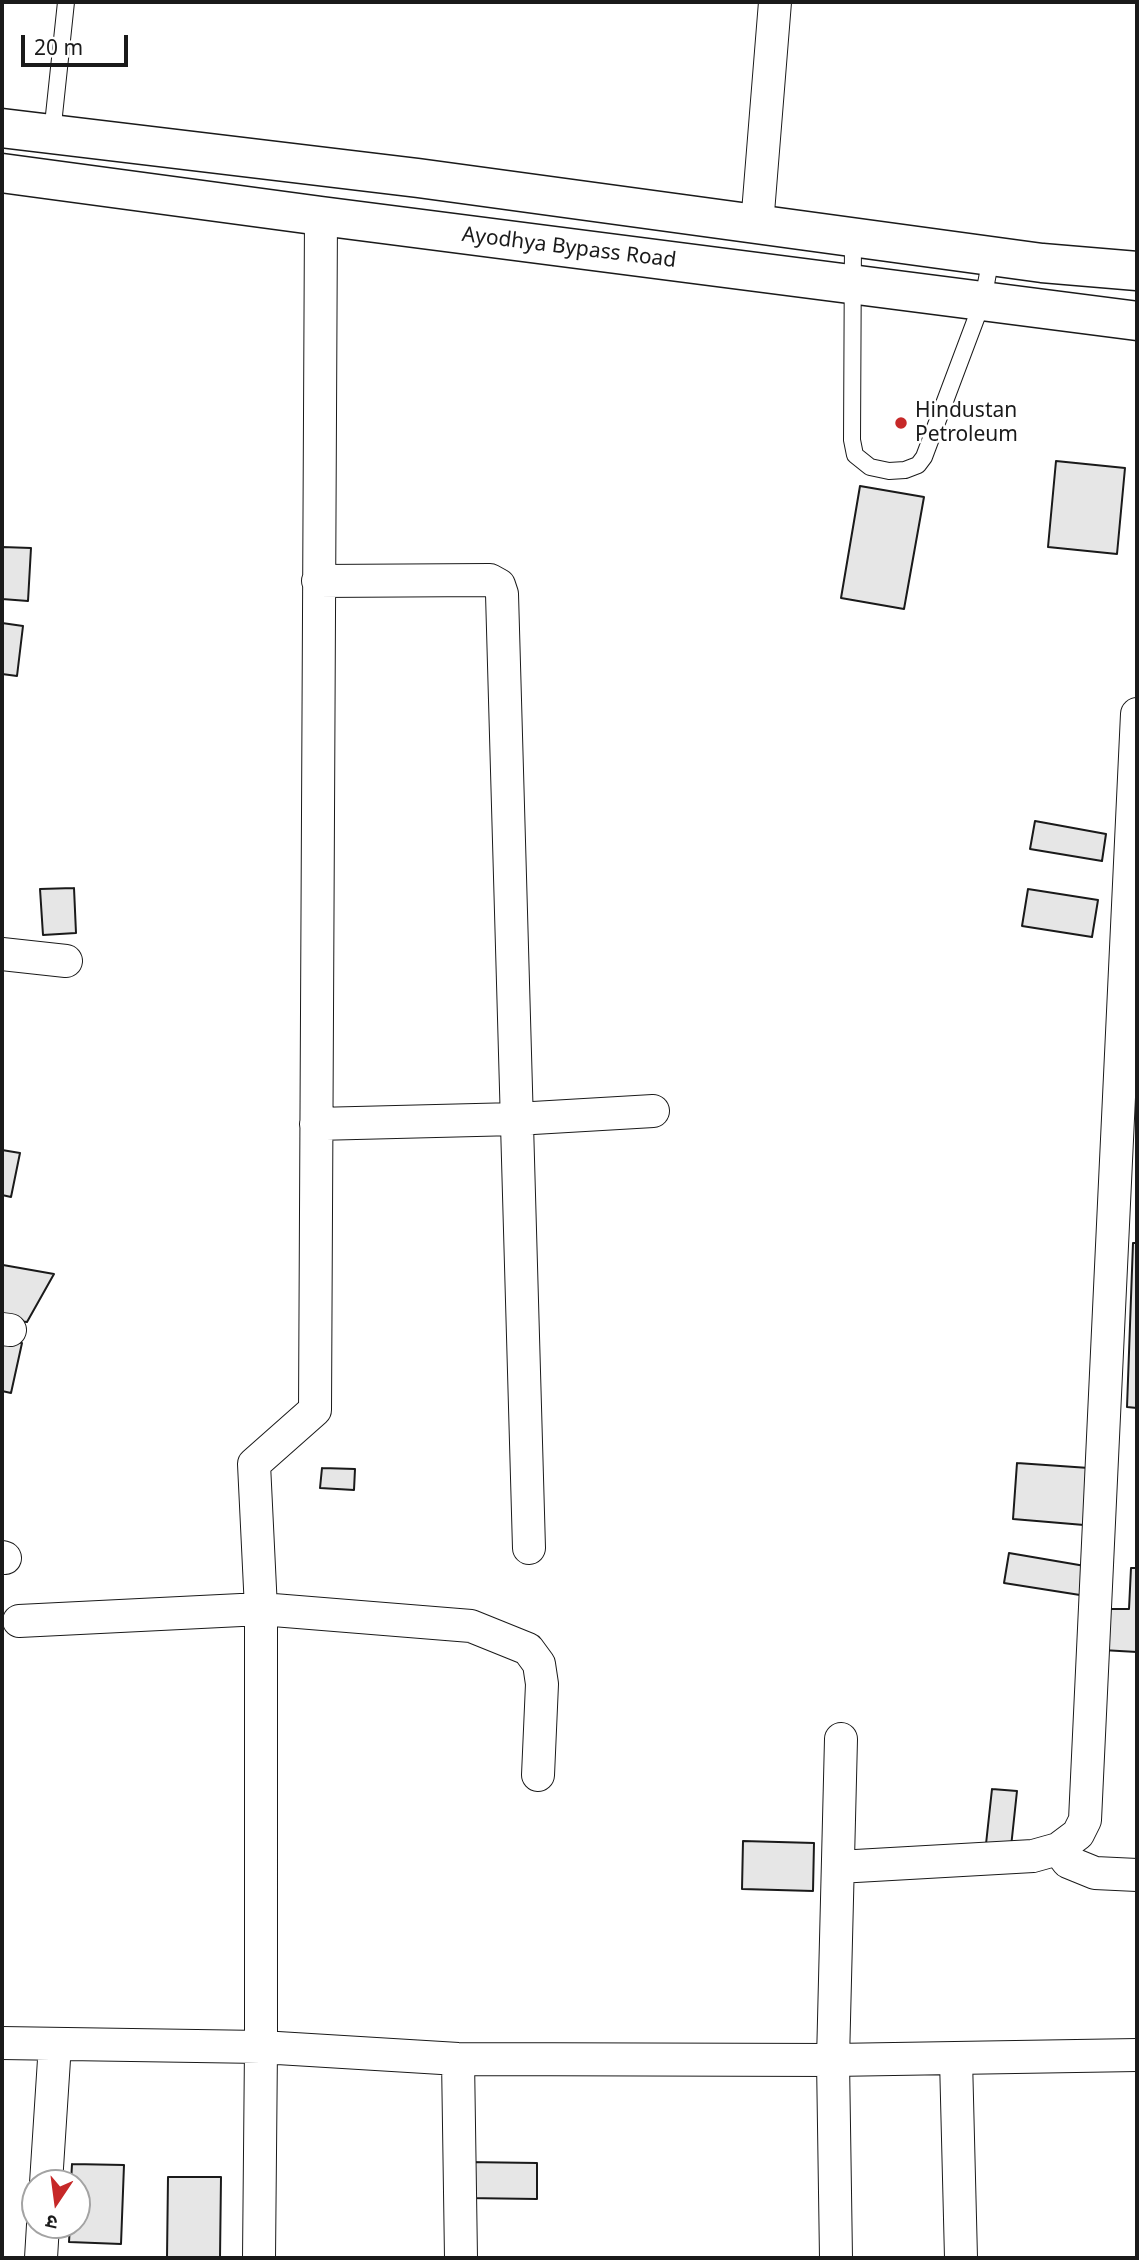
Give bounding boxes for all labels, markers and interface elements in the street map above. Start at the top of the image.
scale bar [24,21,131,65]
text: 20 m [34,33,83,61]
street label: Ayodhya Bypass Road [460,222,678,274]
place label: Hindustan Petroleum [915,398,1018,448]
marker: Hindustan Petroleum [893,415,909,431]
north arrow [21,2169,91,2239]
text: उ [43,2209,60,2236]

